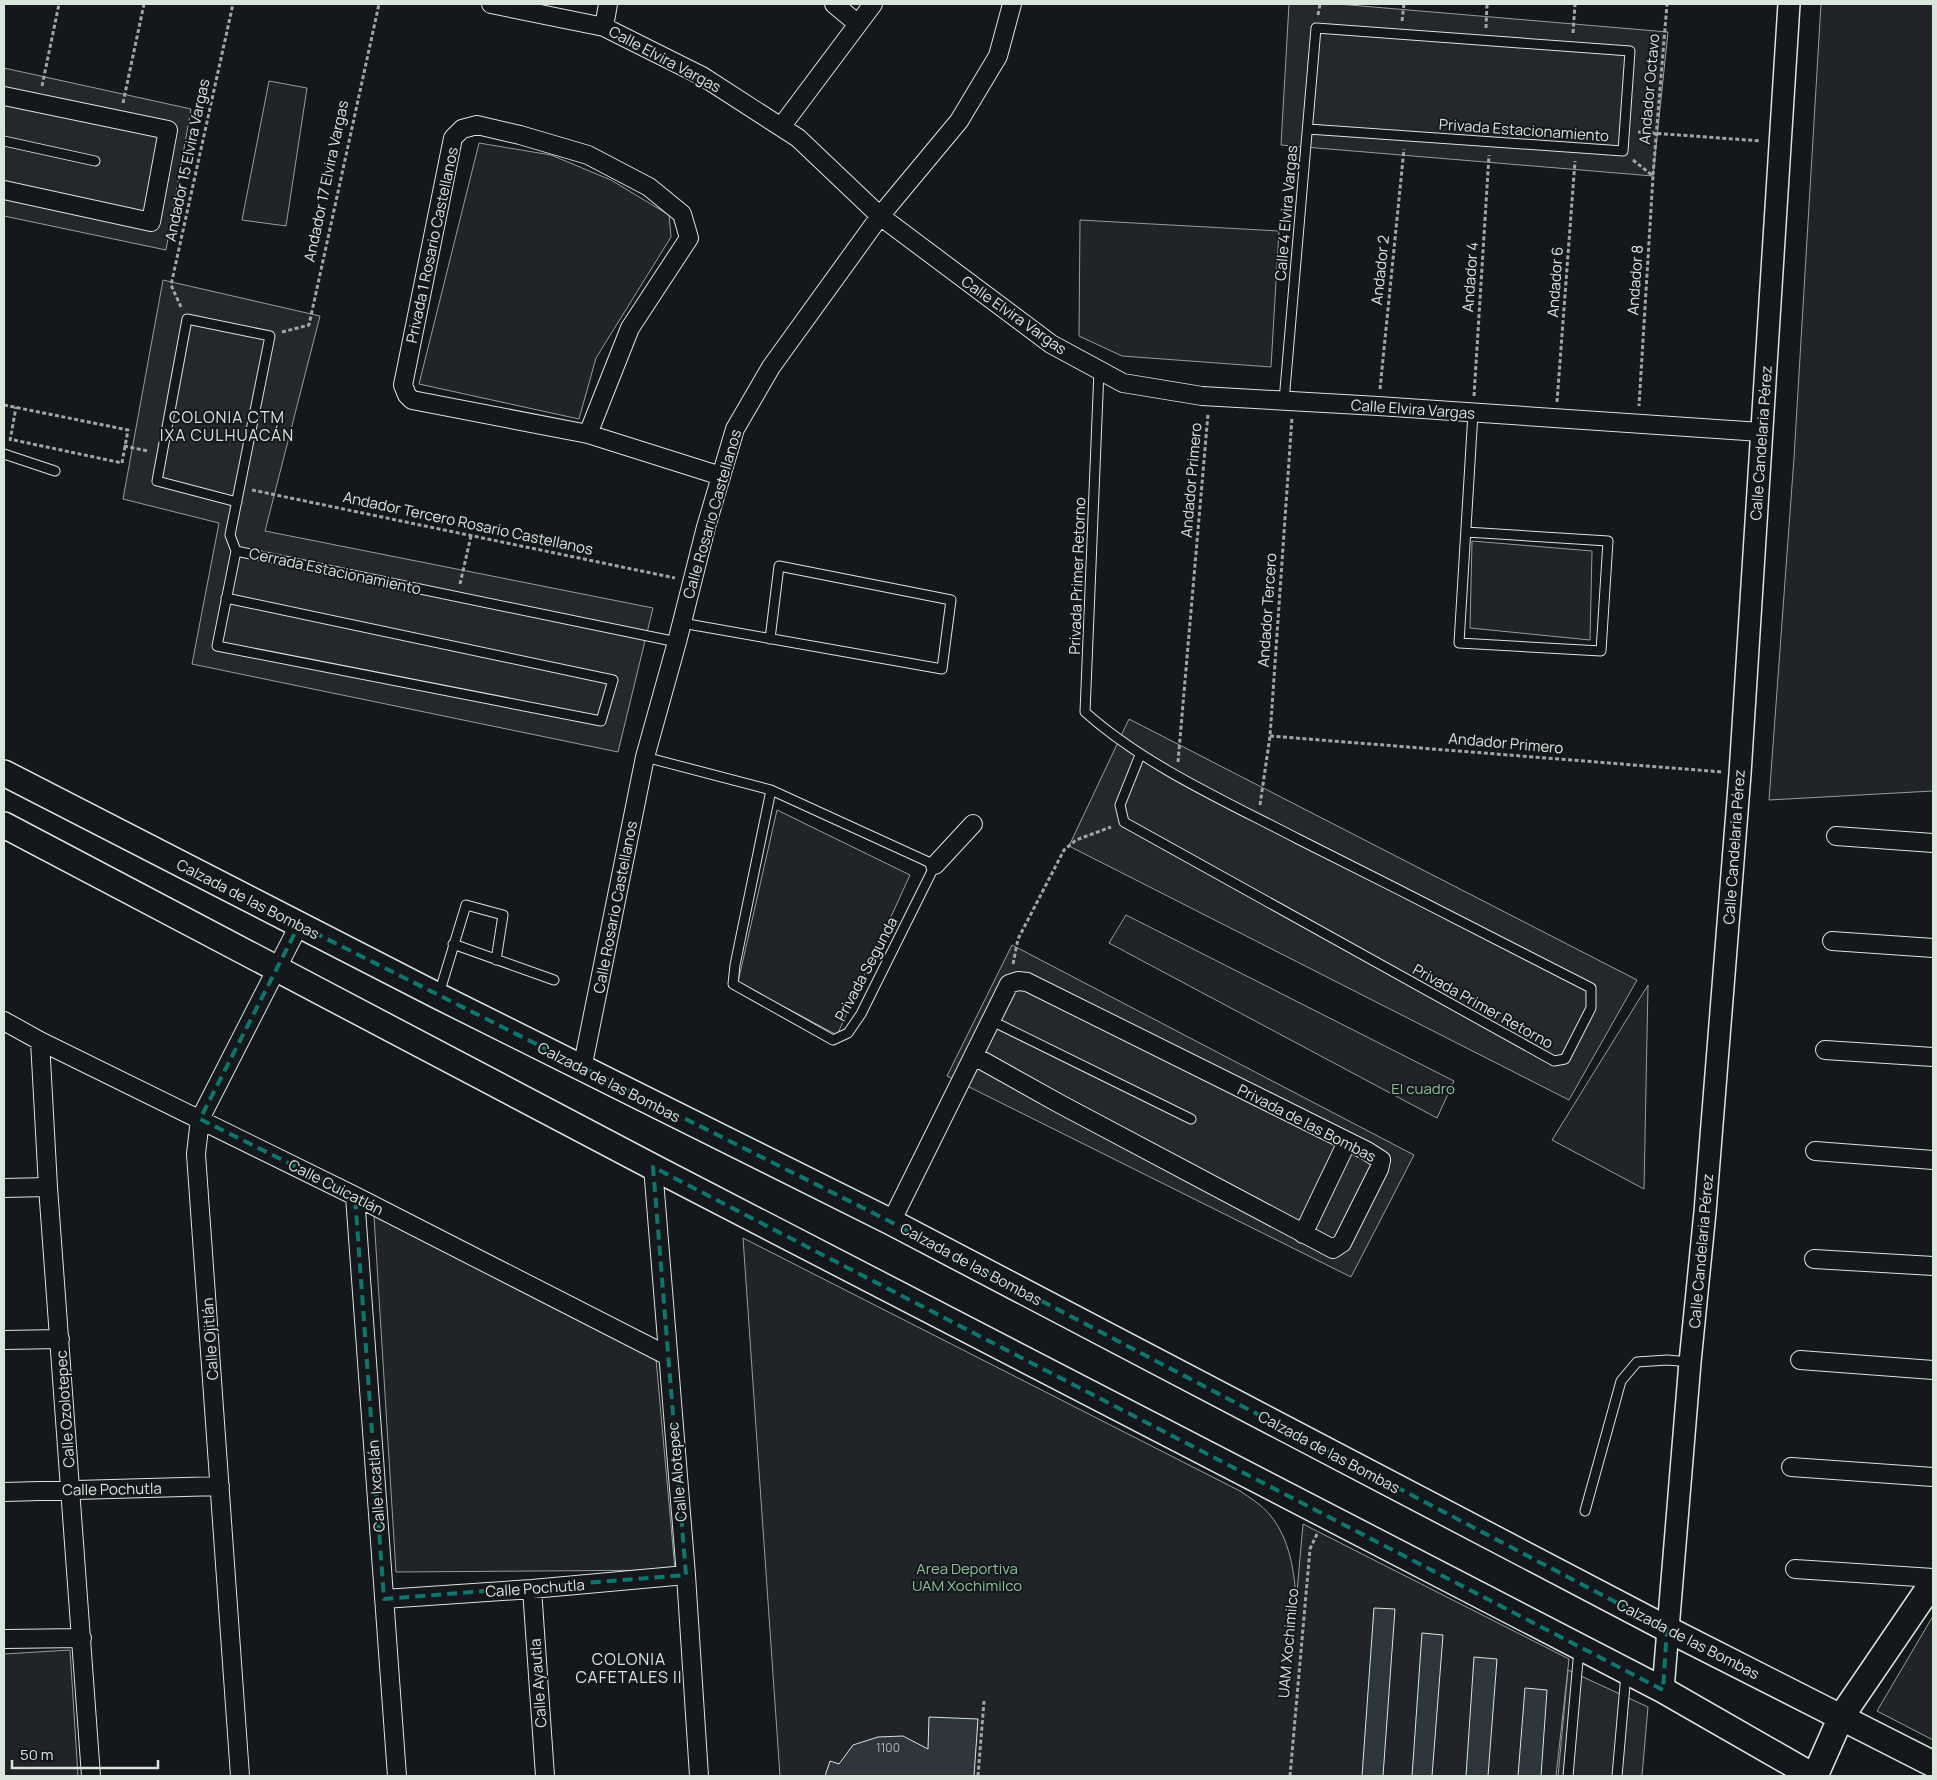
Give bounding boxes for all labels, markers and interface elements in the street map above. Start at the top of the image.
street label: Calle Elvira Vargas [605,21,725,98]
street label: Andador Octavo [1634,33,1664,145]
street label: Andador 15 Elvira Vargas [159,77,215,243]
street label: Andador 17 Elvira Vargas [299,98,353,264]
street label: Privada Estacionamiento [1438,114,1610,146]
street label: Calle 4 Elvira Vargas [1270,144,1302,282]
street label: Privada 1 Rosario Castellanos [401,145,463,345]
street label: Andador 2 [1366,234,1394,306]
street label: Andador 4 [1457,241,1483,313]
street label: Andador 8 [1622,244,1648,316]
street label: Andador 6 [1542,246,1568,318]
street label: Calle Elvira Vargas [957,271,1071,359]
street label: Calle Candelaria Pérez [1745,365,1777,521]
street label: Calle Elvira Vargas [1350,394,1476,424]
district label: COLONIA CTM IXA CULHUACÁN [160,406,294,446]
street label: Andador Primero [1176,422,1206,538]
street label: Calle Rosario Castellanos [678,427,746,601]
street label: Andador Tercero Rosario Castellanos [341,486,595,560]
street label: Privada Primer Retorno [1064,497,1090,655]
street label: Cerrada Estacionamiento [247,543,423,600]
street label: Andador Tercero [1253,552,1281,668]
street label: Andador Primero [1448,728,1564,758]
street label: Calle Candelaria Pérez [1718,769,1750,925]
street label: Calle Rosario Castellanos [588,819,642,995]
street label: Calzada de las Bombas [173,854,323,944]
street label: Privada Segunda [830,913,902,1025]
street label: Privada Primer Retorno [1409,959,1557,1053]
street label: Calzada de las Bombas [534,1037,684,1127]
park label: El cuadro [1391,1078,1455,1099]
street label: Privada de las Bombas [1234,1079,1380,1167]
street label: Calle Cuicatlán [285,1154,387,1220]
street label: Calle Candelaria Pérez [1684,1173,1718,1329]
street label: Calzada de las Bombas [896,1218,1046,1310]
street label: Calle Ojitlán [197,1297,223,1381]
street label: Calle Ozolotepec [50,1350,80,1468]
street label: Calzada de las Bombas [1254,1406,1404,1498]
street label: Calle Alotepec [662,1421,692,1523]
street label: Calle Ixcatlán [362,1439,390,1533]
street label: Calle Pochutla [62,1478,162,1500]
park label: Area Deportiva UAM Xochimilco [912,1558,1022,1596]
street label: Calle Pochutla [485,1574,585,1602]
street label: UAM Xochimilco [1273,1587,1303,1699]
street label: Calzada de las Bombas [1613,1594,1763,1684]
street label: Calle Ayautla [524,1638,552,1728]
district label: COLONIA CAFETALES II [575,1648,683,1688]
scale bar [12,1738,159,1770]
house number: 1100 [876,1739,900,1756]
text: 50 m [20,1744,54,1765]

